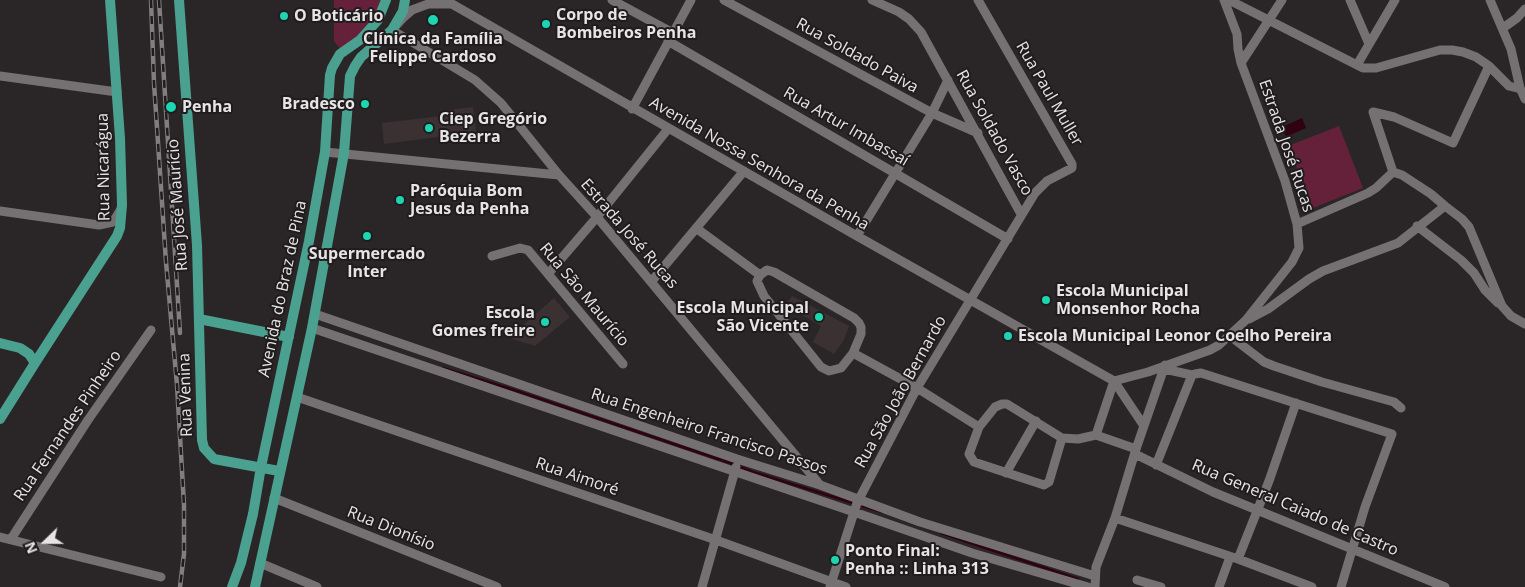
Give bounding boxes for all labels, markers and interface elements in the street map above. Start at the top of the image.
place label: Corpo de Bombeiros Penha [556,5,696,43]
place label: O Boticário [294,6,383,26]
marker: O Boticário [278,10,290,22]
marker: Clínica da Família Felippe Cardoso [426,13,440,27]
street label: Rua Soldado Paiva [792,14,922,98]
marker: Corpo de Bombeiros Penha [540,18,552,30]
place label: Clínica da Família Felippe Cardoso [363,29,503,67]
street label: Rua Paul Muller [1011,39,1087,149]
street label: Rua Soldado Vasco [951,67,1037,199]
street label: Estrada José Rucas [1254,77,1318,215]
street label: Rua Artur Imbassaí [780,83,912,171]
street label: Avenida Nossa Senhora da Penha [646,93,872,235]
place label: Bradesco [282,94,355,114]
place label: Penha [182,97,232,117]
marker: Bradesco [359,98,371,110]
marker: Penha [164,100,178,114]
place label: Ciep Gregório Bezerra [439,109,547,147]
street label: Rua Nicarágua [93,113,115,221]
marker: Ciep Gregório Bezerra [423,122,435,134]
street label: Rua José Maurício [164,138,192,272]
street label: Estrada José Rucas [576,175,682,293]
place label: Paróquia Bom Jesus da Penha [410,181,529,219]
marker: Paróquia Bom Jesus da Penha [394,194,406,206]
street label: Avenida do Braz de Pina [255,199,311,379]
marker: Supermercado Inter [361,230,373,242]
street label: Rua São Maurício [535,239,633,351]
place label: Supermercado Inter [309,244,425,282]
place label: Escola Municipal Monsenhor Rocha [1056,281,1200,319]
marker: Escola Municipal Monsenhor Rocha [1040,294,1052,306]
place label: Escola Municipal São Vicente [676,298,809,336]
place label: Escola Gomes freire [432,303,535,341]
marker: Escola Municipal São Vicente [813,311,825,323]
street label: Rua São João Bernardo [851,312,951,472]
marker: Escola Gomes freire [539,316,551,328]
place label: Escola Municipal Leonor Coelho Pereira [1018,326,1332,346]
marker: Escola Municipal Leonor Coelho Pereira [1002,330,1014,342]
street label: Rua Fernandes Pinheiro [10,347,126,505]
street label: Rua Venina [175,353,197,437]
street label: Rua Engenheiro Francisco Passos [588,385,830,479]
street label: Rua Aimoré [533,454,621,500]
street label: Rua General Caiado de Castro [1189,456,1401,560]
street label: Rua Dionísio [344,503,438,555]
north arrow [20,517,70,567]
text: N [20,539,42,557]
place label: Ponto Final: Penha :: Linha 313 [845,541,989,579]
marker: Ponto Final: Penha :: Linha 313 [829,554,841,566]

